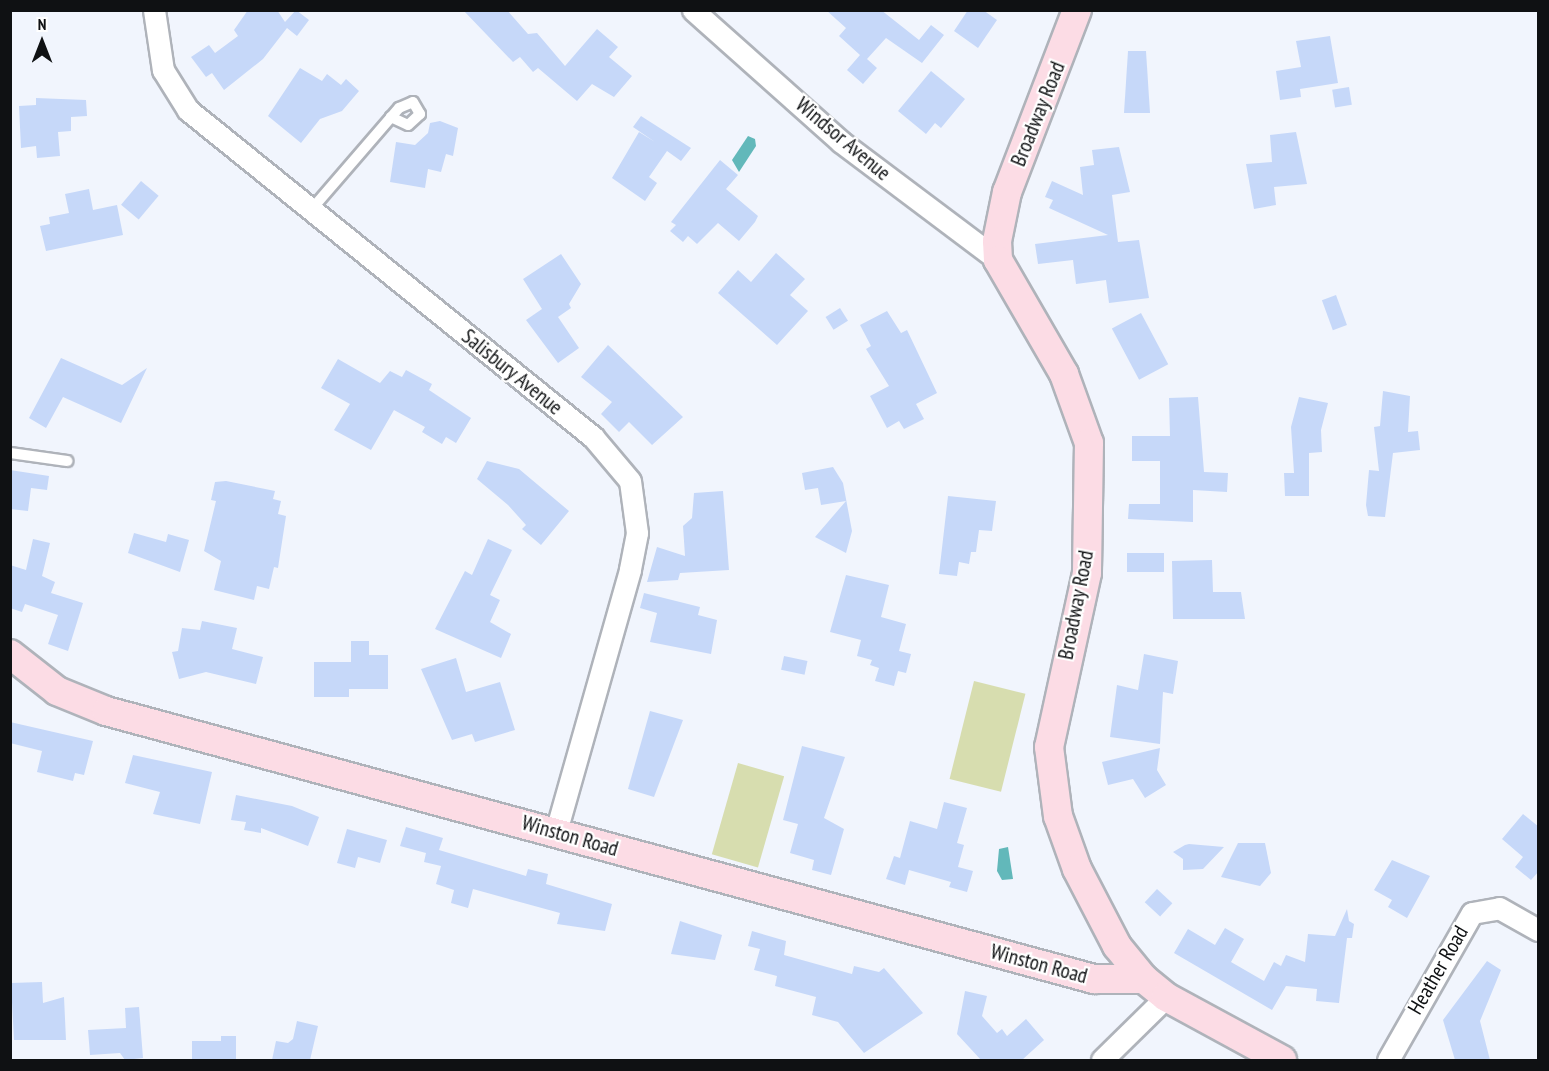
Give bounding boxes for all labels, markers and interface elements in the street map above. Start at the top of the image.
north arrow [12,12,72,72]
text: N [38,14,46,34]
street label: Broadway Road [1005,58,1071,170]
street label: Windsor Avenue [790,92,896,186]
street label: Salisbury Avenue [456,323,568,421]
street label: Broadway Road [1053,548,1099,662]
street label: Winston Road [519,810,621,862]
street label: Heather Road [1403,921,1473,1019]
street label: Winston Road [988,939,1090,989]

